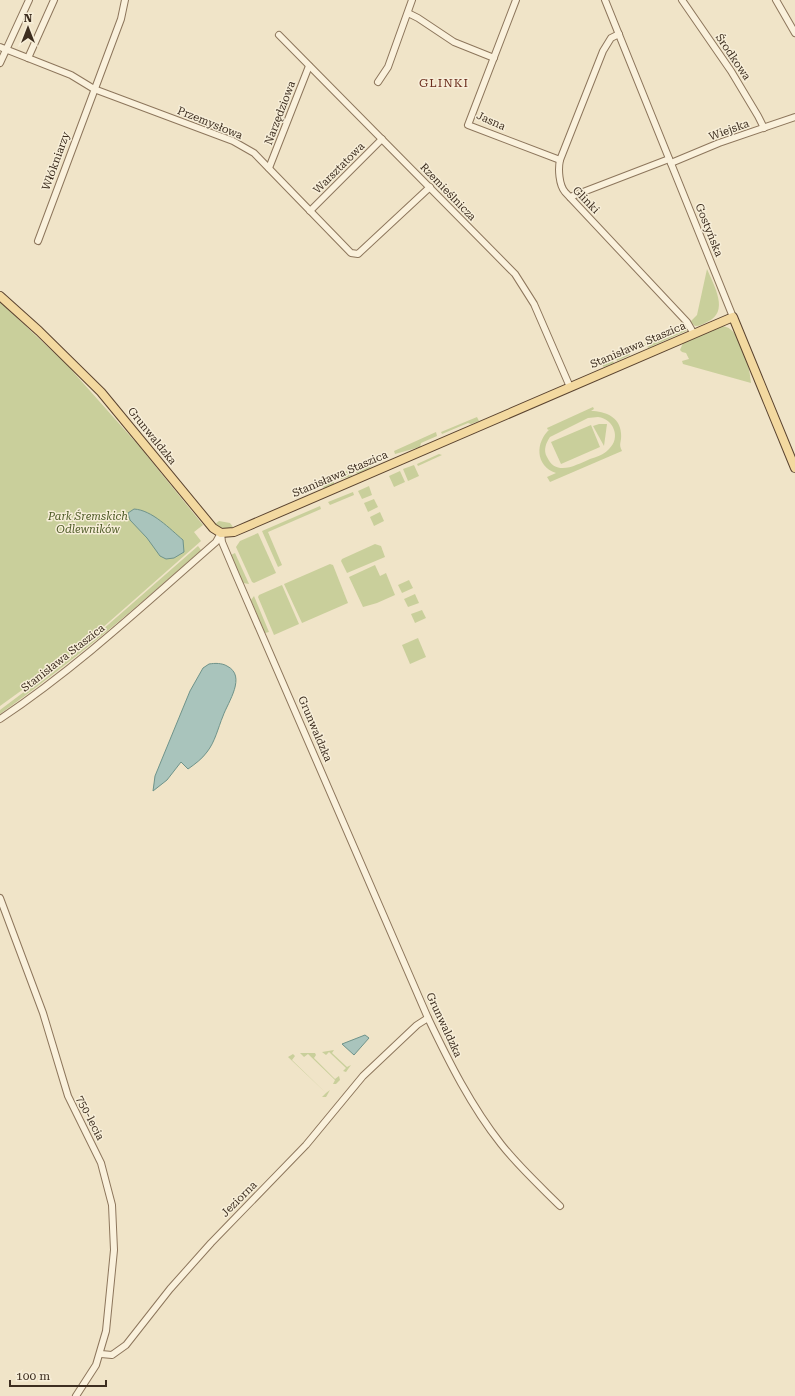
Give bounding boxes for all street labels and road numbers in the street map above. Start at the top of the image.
street label: Środkowa [713,31,754,83]
street label: Narzędziowa [262,79,298,147]
street label: Przemysłowa [175,104,245,142]
street label: Jasna [475,109,507,133]
street label: Wiejska [707,117,751,143]
street label: Włókniarzy [39,129,73,192]
street label: Warsztatowa [311,140,367,196]
street label: Rzemieślnicza [417,161,479,223]
street label: Glinki [570,184,602,217]
street label: Gostyńska [692,201,726,259]
street label: Stanisława Staszica [588,319,688,371]
street label: Grunwaldzka [125,405,179,467]
street label: Stanisława Staszica [290,448,390,500]
street label: Stanisława Staszica [19,621,107,695]
street label: Grunwaldzka [295,694,335,764]
street label: Grunwaldzka [423,991,465,1060]
street label: 750-lecia [73,1093,107,1143]
street label: Jeziorna [218,1178,260,1220]

